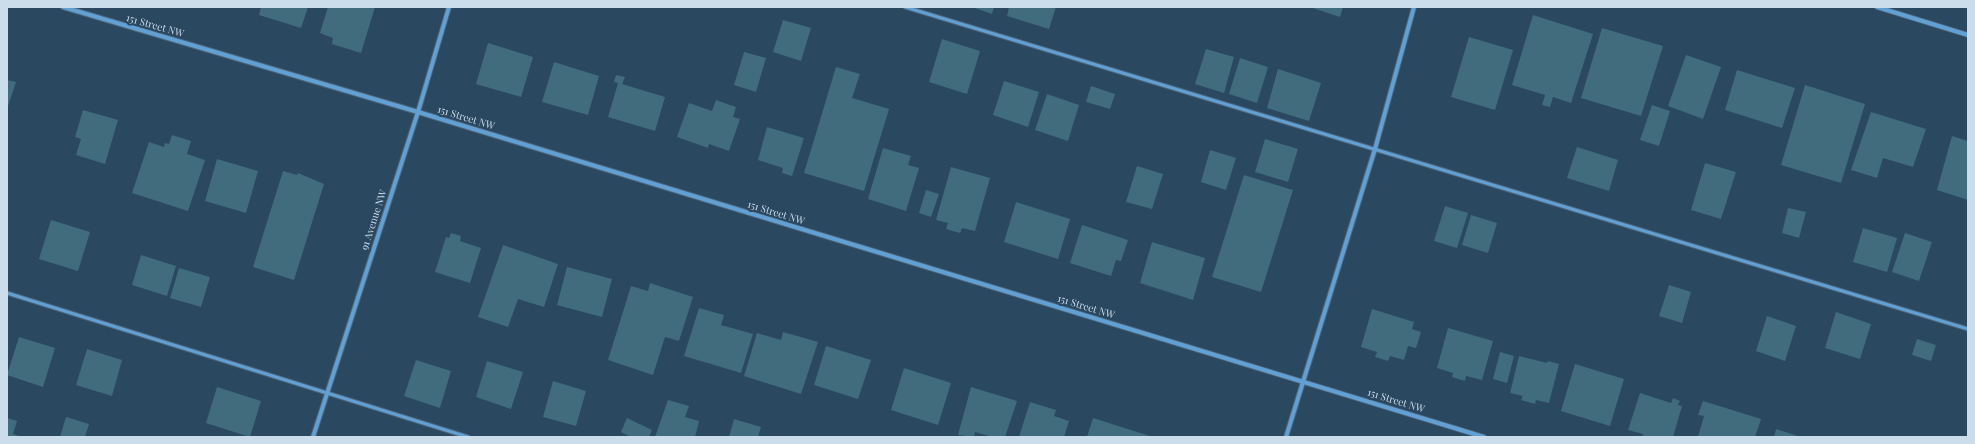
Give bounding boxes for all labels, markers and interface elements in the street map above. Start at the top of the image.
street label: 151 Street NW [125,12,185,40]
street label: 151 Street NW [436,104,496,132]
street label: 91 Avenue NW [359,188,389,252]
street label: 151 Street NW [746,199,806,227]
street label: 151 Street NW [1056,293,1116,321]
street label: 151 Street NW [1366,387,1426,415]

